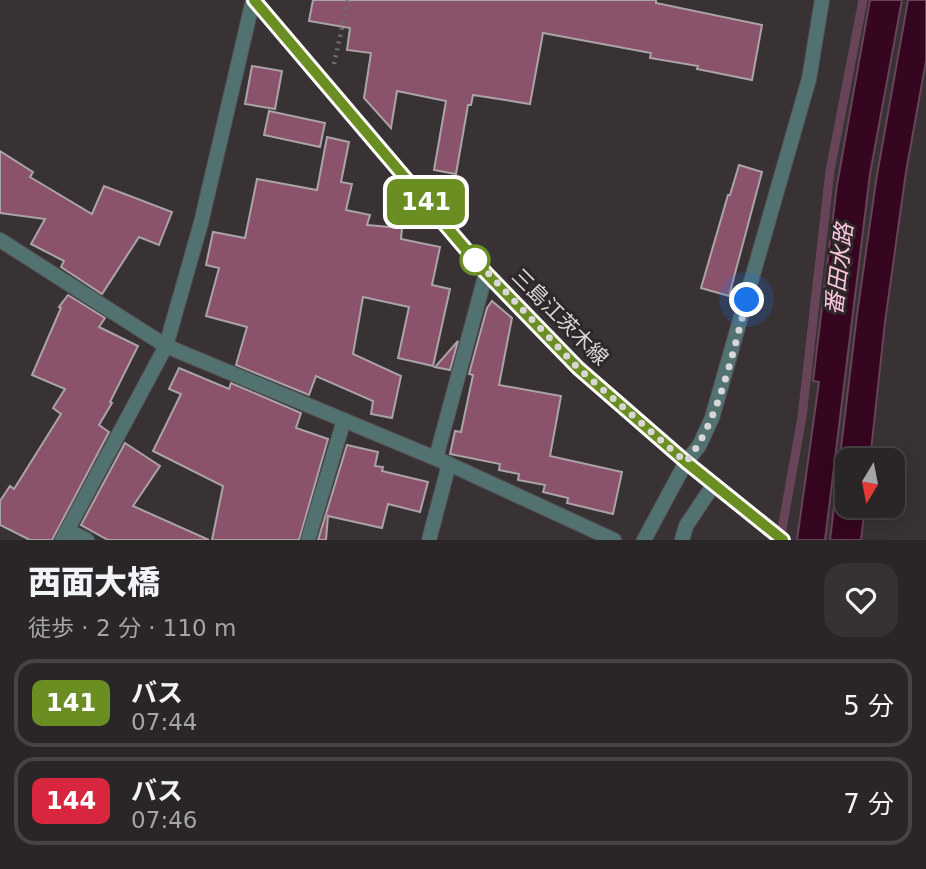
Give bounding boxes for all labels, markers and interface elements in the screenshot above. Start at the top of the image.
line badge: 141 [386,179,466,225]
text: 141 [401,188,451,216]
water label: 番田水路 [820,220,858,316]
unlabelled marker [460,245,490,275]
street label: 三島江茨木線 [507,264,613,370]
your location [729,282,764,317]
north arrow [835,448,905,518]
map controls [835,448,905,518]
text: 西面大橋 [28,563,160,602]
button: heart [824,563,898,637]
text: 徒歩 · 2 分 · 110 m [28,615,236,641]
text: バス [131,678,183,708]
text: 141 [46,689,96,717]
text: 5 分 [843,691,894,721]
text: 07:44 [131,709,197,735]
text: バス [131,776,183,806]
text: 144 [46,787,96,815]
text: 7 分 [843,789,894,819]
text: 07:46 [131,807,197,833]

